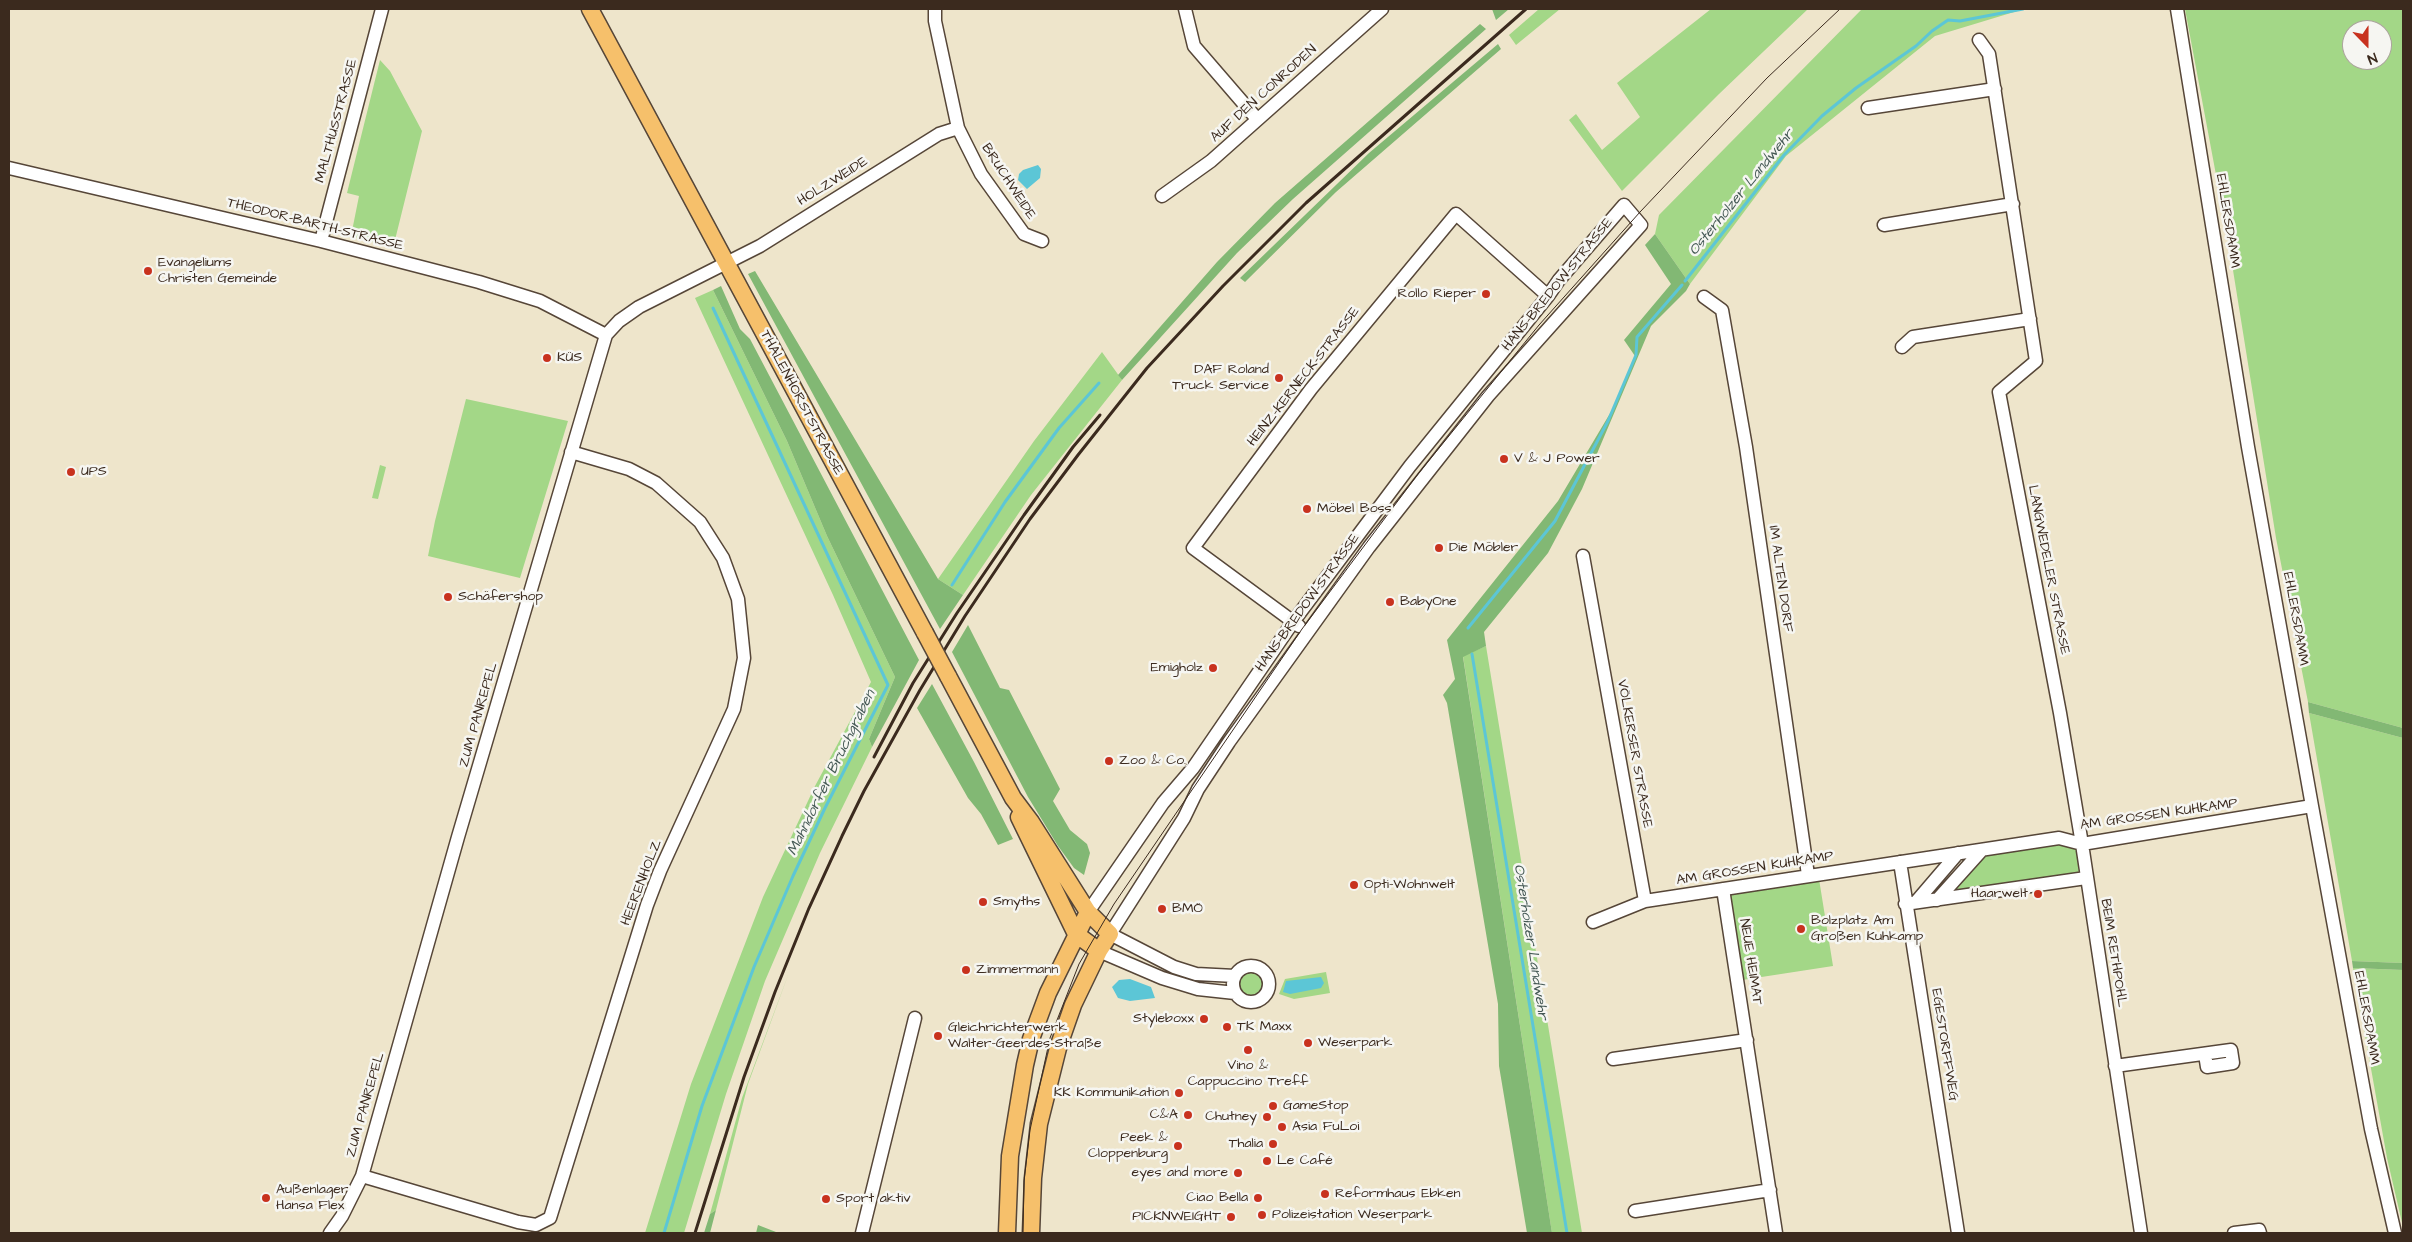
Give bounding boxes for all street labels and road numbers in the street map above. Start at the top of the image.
street label: AUF DEN CONRODEN [1207,42,1321,146]
street label: MALTHUSSTRASSE [312,57,362,185]
street label: BRUCHWEIDE [977,141,1039,223]
street label: HOLZWEIDE [795,154,871,210]
street label: EHLERSDAMM [2211,173,2243,269]
street label: THEODOR-BARTH-STRASSE [225,195,405,255]
street label: HANS-BREDOW-STRASSE [1499,215,1617,355]
street label: HEINZ-KERNECK-STRASSE [1244,304,1364,450]
street label: THALENHORSTSTRASSE [756,328,846,478]
street label: LANGWEDELER STRASSE [2023,484,2073,656]
street label: IM ALTEN DORF [1764,525,1796,633]
street label: HANS-BREDOW-STRASSE [1252,531,1364,675]
street label: EHLERSDAMM [2278,571,2312,667]
street label: ZUM PANREPEL [456,661,502,769]
street label: VÖLKERSER STRASSE [1613,678,1655,830]
street label: AM GROSSEN KUHKAMP [2079,796,2239,834]
street label: HEERENHOLZ [618,838,666,928]
street label: AM GROSSEN KUHKAMP [1675,848,1835,890]
street label: BEIM RETHPOHL [2096,898,2130,1008]
street label: NEUE HEIMAT [1735,918,1765,1006]
street label: EHLERSDAMM [2349,970,2383,1066]
street label: EGESTORFFWEG [1927,987,1961,1103]
street label: ZUM PANREPEL [343,1051,389,1159]

